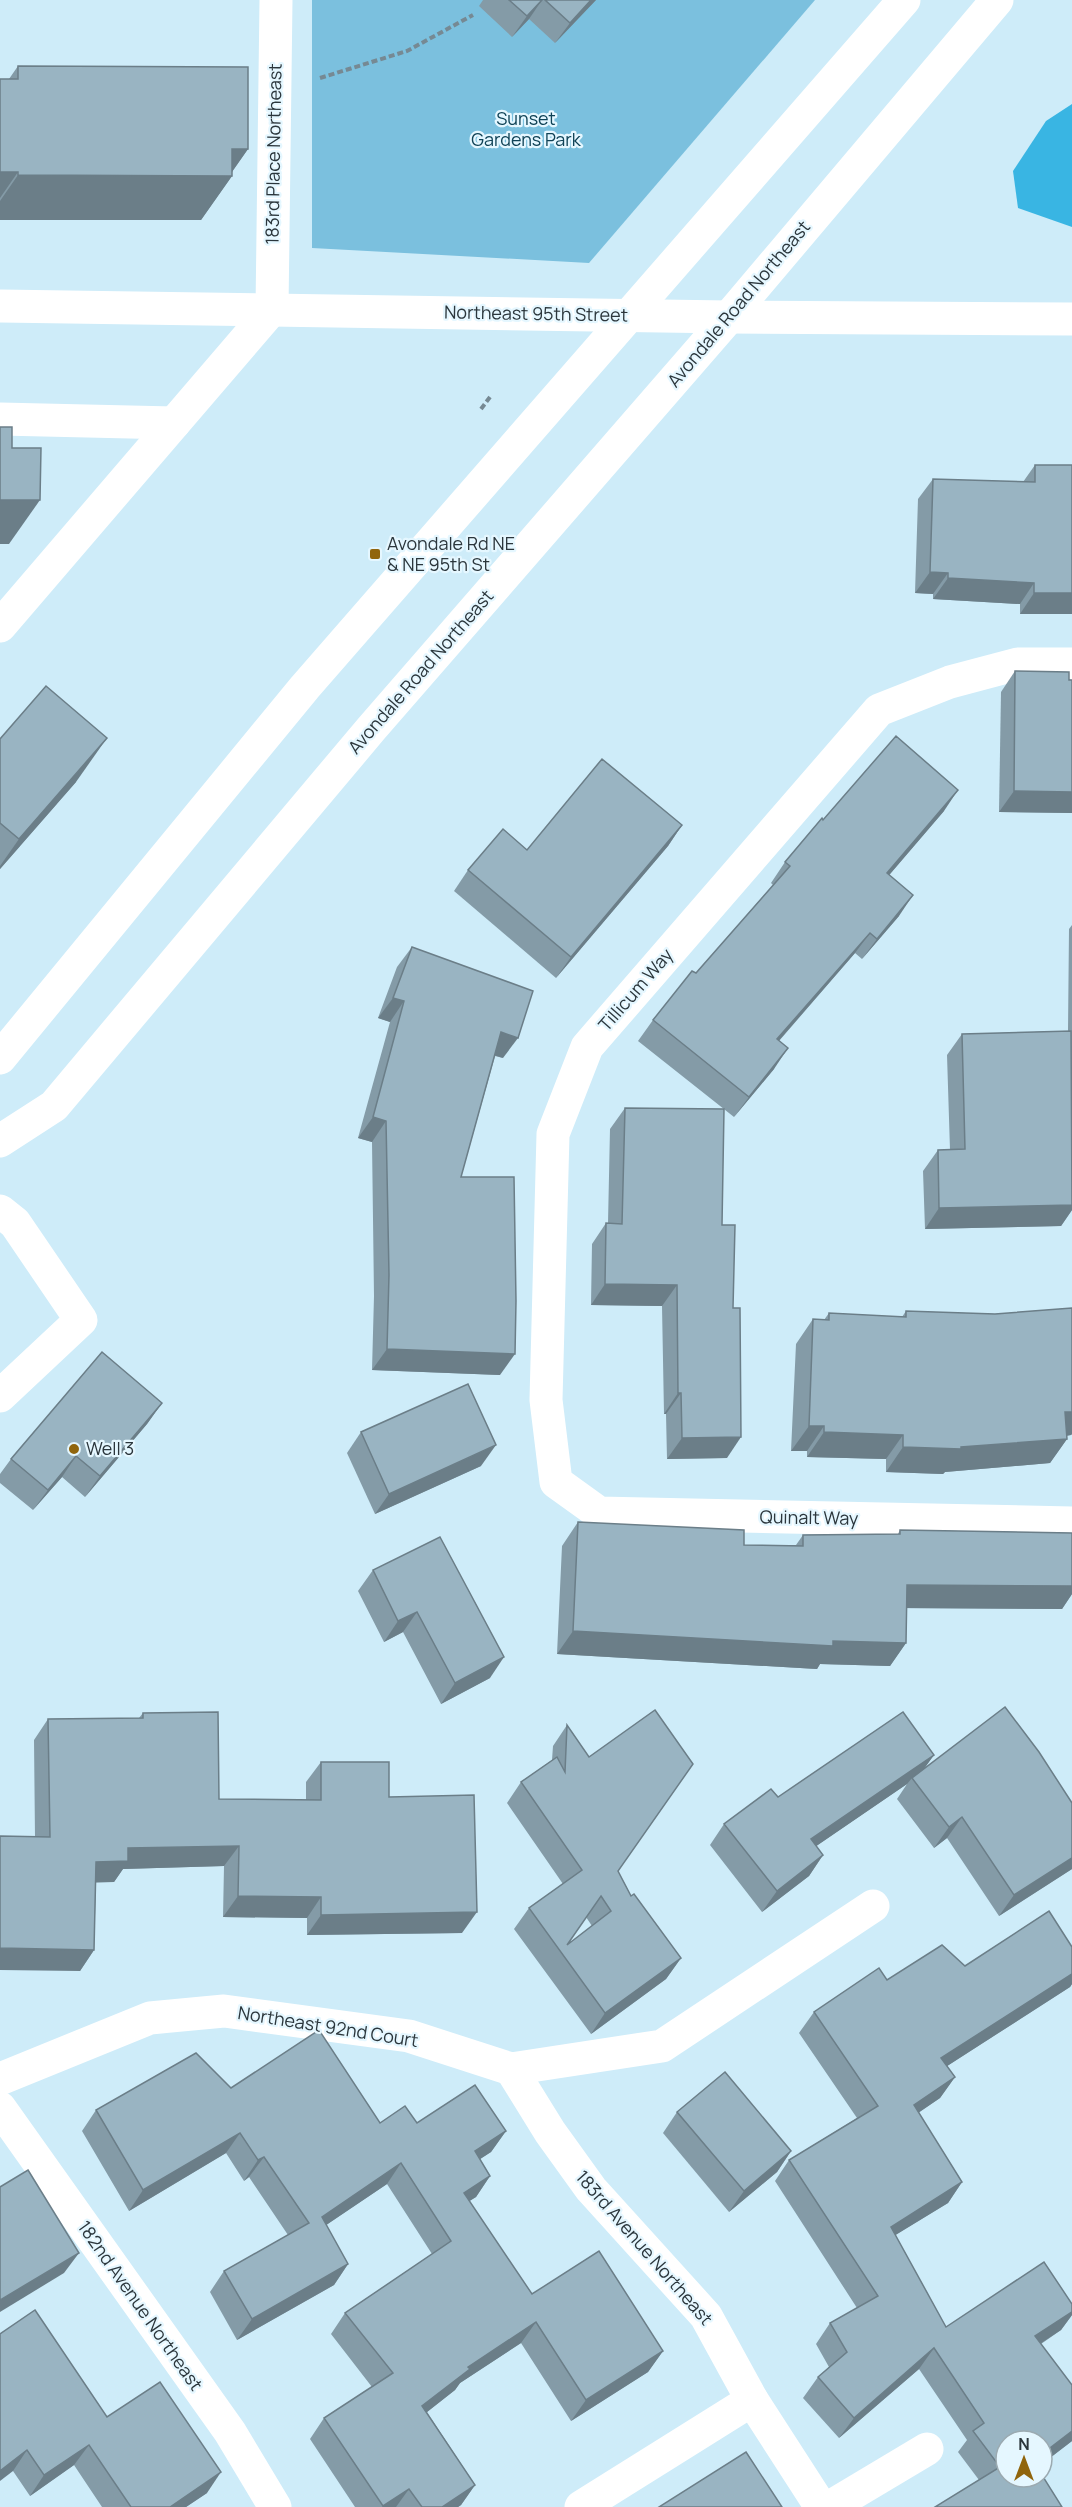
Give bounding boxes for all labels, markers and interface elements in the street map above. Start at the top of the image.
street label: 183rd Place Northeast [259,63,287,245]
park label: Sunset Gardens Park [471,106,582,151]
street label: Avondale Road Northeast [661,215,815,392]
street label: Northeast 95th Street [444,299,628,327]
place label: Avondale Rd NE & NE 95th St [387,531,515,576]
marker: Avondale Rd NE & NE 95th St [368,547,382,561]
street label: Avondale Road Northeast [342,584,498,759]
street label: Tillicum Way [593,943,678,1036]
place label: Well 3 [86,1436,134,1460]
marker: Well 3 [67,1442,81,1456]
street label: Quinalt Way [760,1504,859,1530]
street label: Northeast 92nd Court [236,2000,420,2052]
street label: 183rd Avenue Northeast [571,2165,719,2330]
street label: 182nd Avenue Northeast [73,2216,209,2395]
north arrow [994,2429,1054,2489]
text: N [1018,2433,1030,2455]

